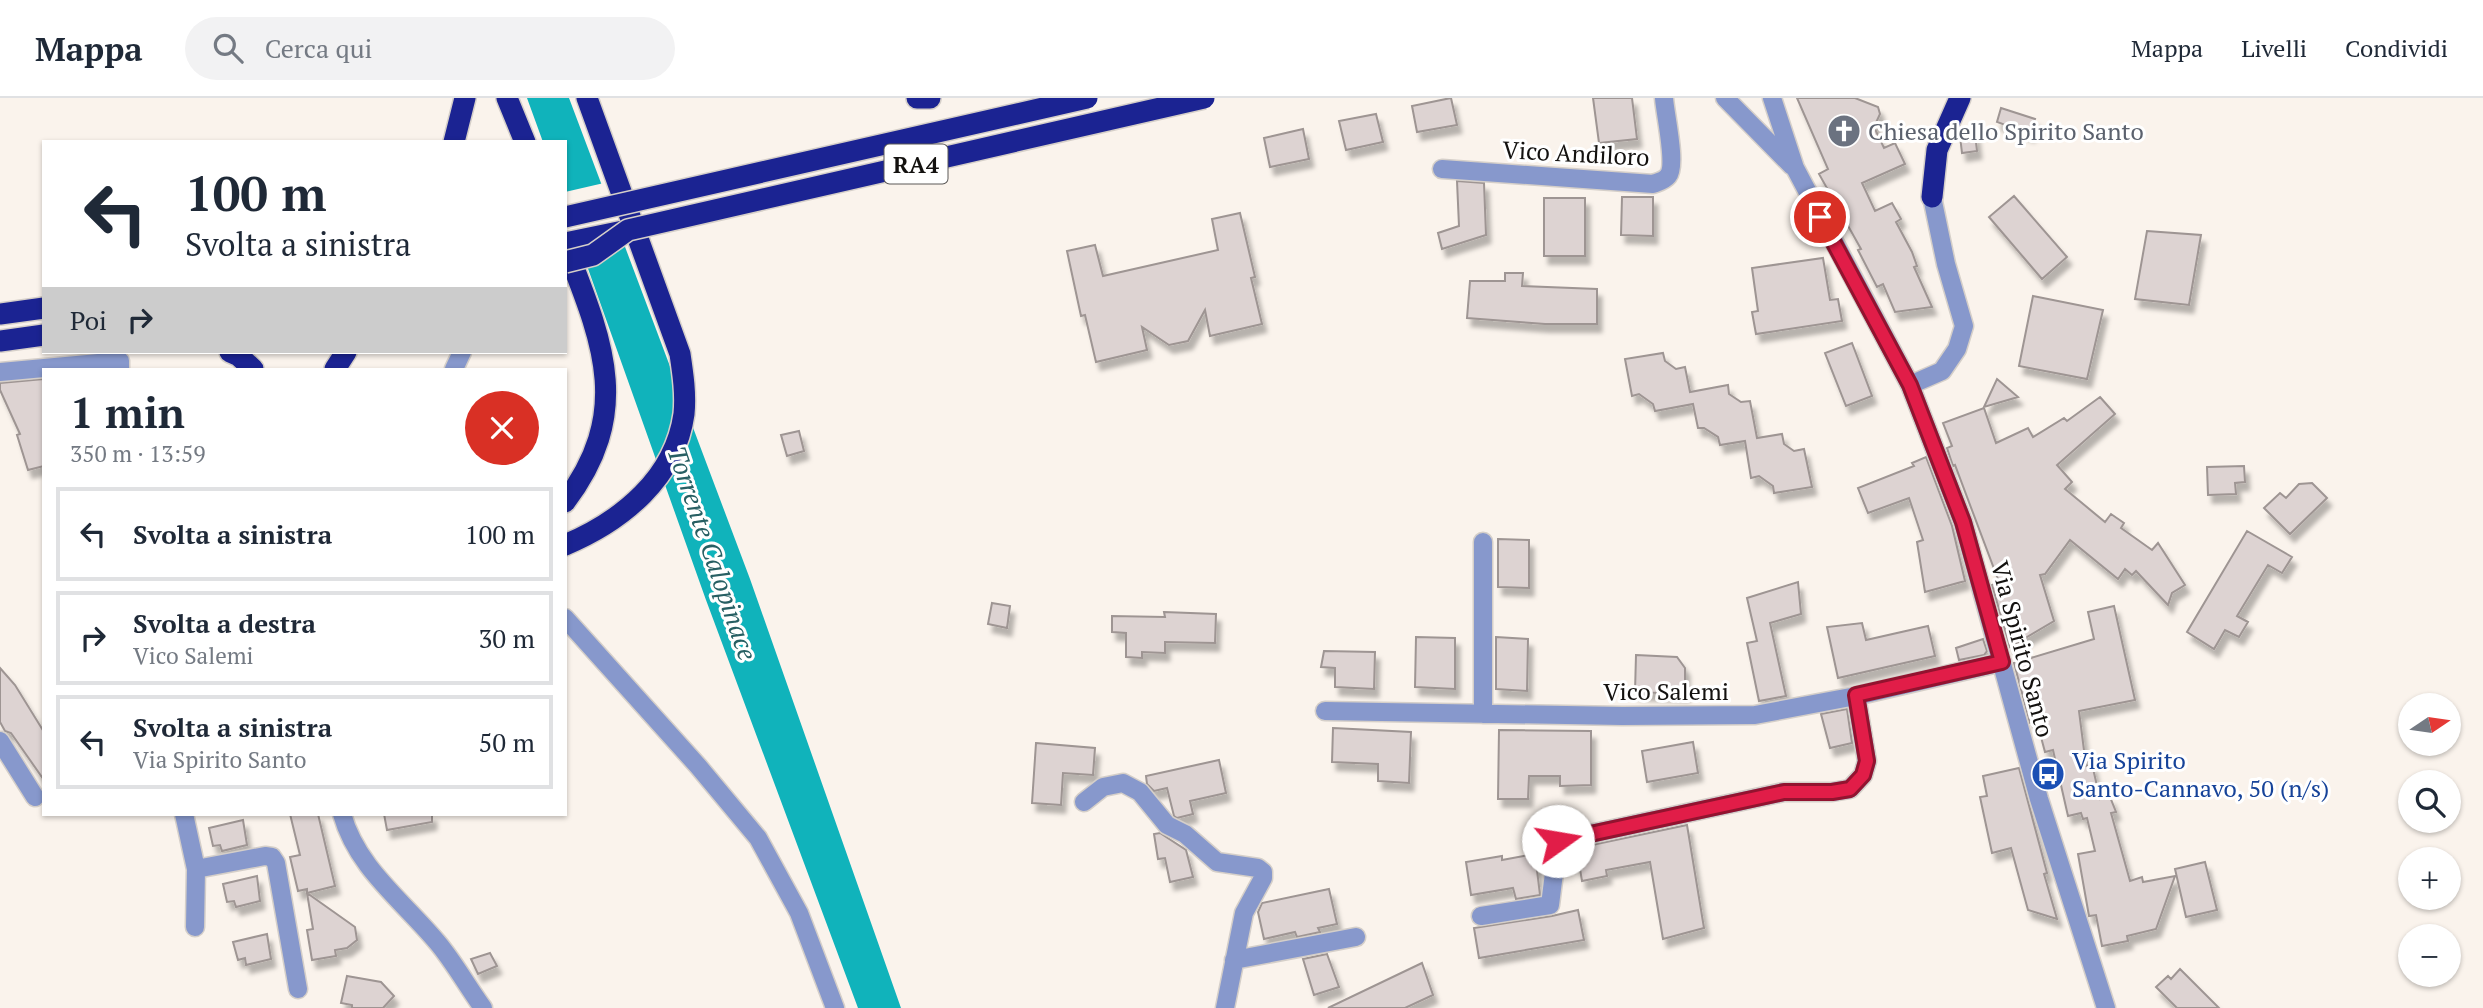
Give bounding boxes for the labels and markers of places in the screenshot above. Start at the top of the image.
church icon: Chiesa dello Spirito Santo [1825,112,1863,150]
place label: Chiesa dello Spirito Santo [1868,115,2144,147]
pin [1790,187,1850,247]
place label: Via Spirito Santo-Cannavo, 50 (n/s) [2072,744,2329,804]
bus stop icon: Via Spirito Santo-Cannavo, 50 (n/s) [2029,755,2067,793]

